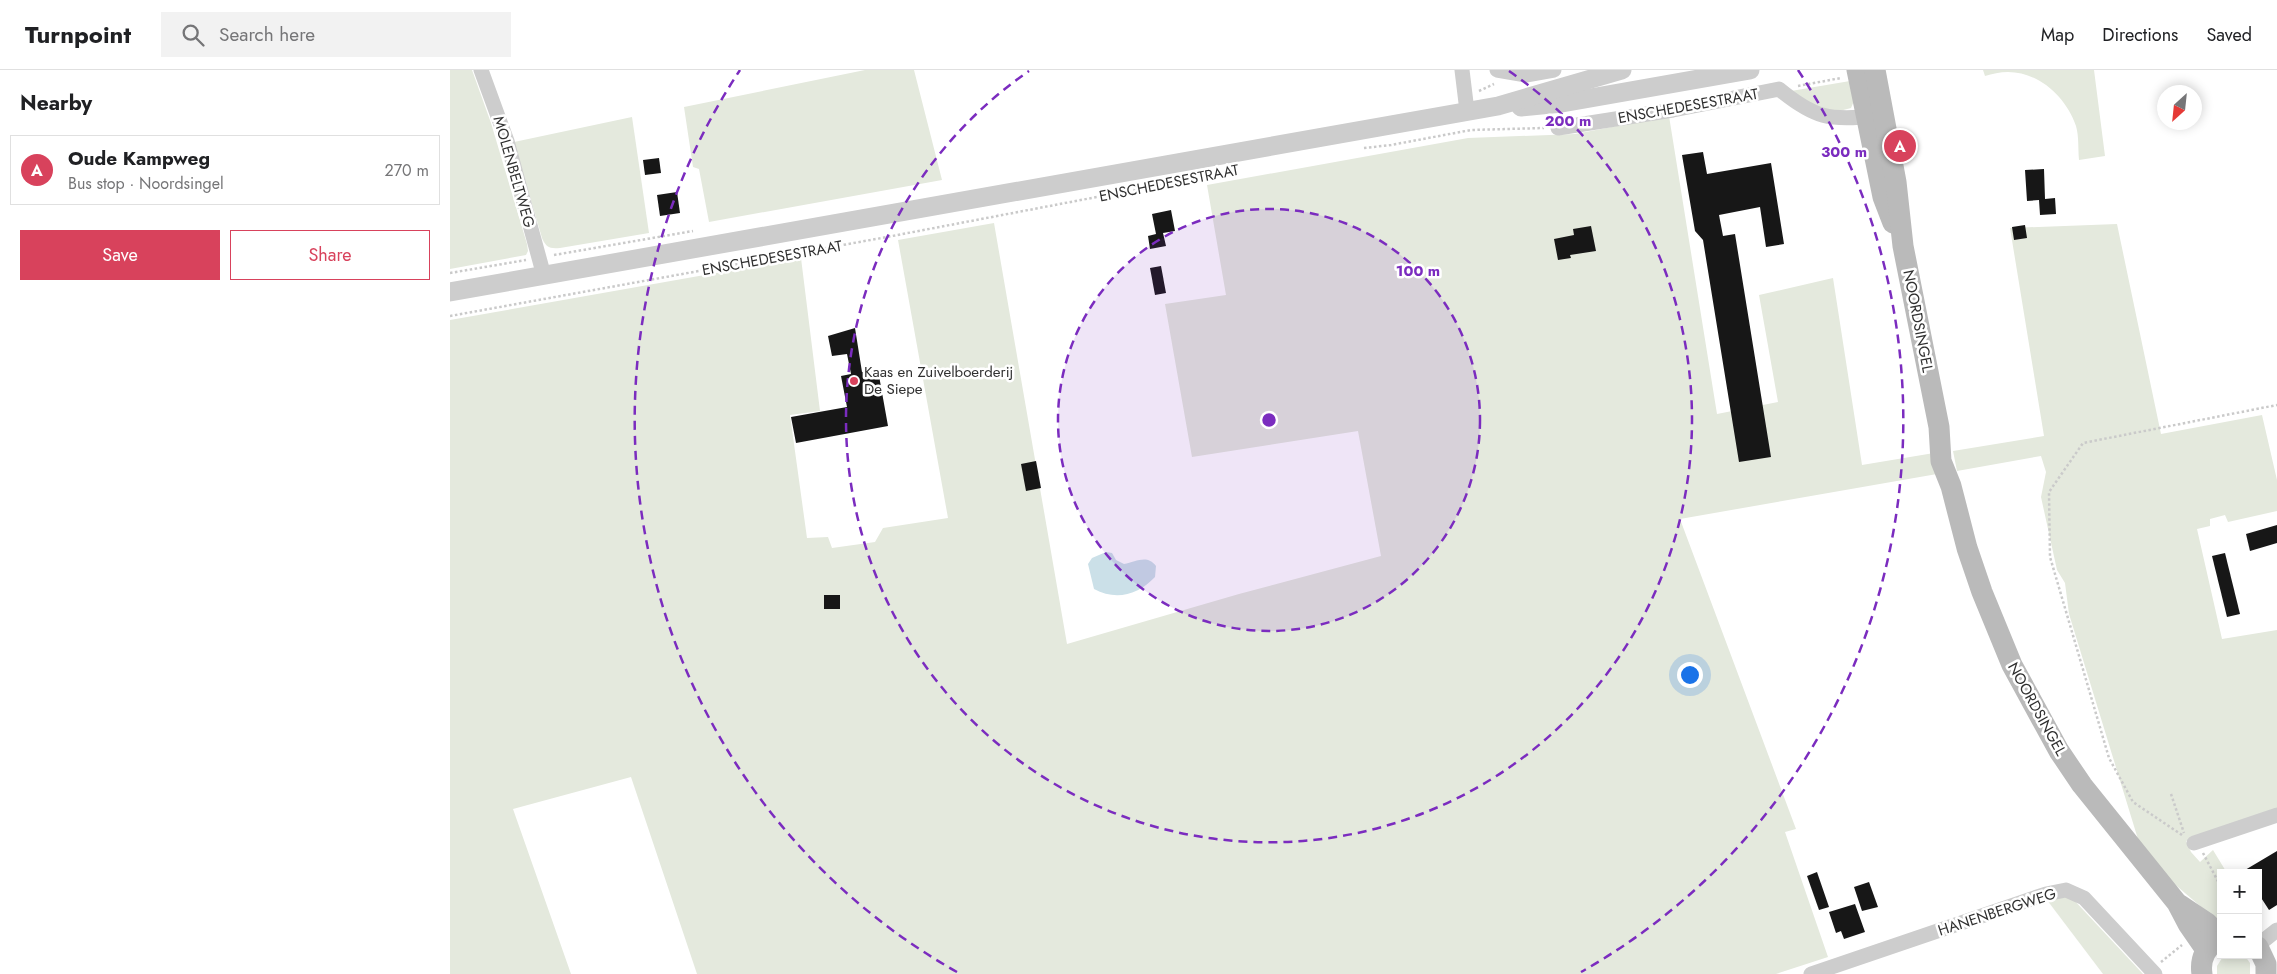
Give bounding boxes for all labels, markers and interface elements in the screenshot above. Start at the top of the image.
search box [161,12,511,57]
text: Turnpoint [25,17,131,52]
icon: search [179,21,207,49]
text: Search here [219,21,315,48]
text: Map [2041,22,2074,48]
text: Directions [2102,22,2178,48]
text: Saved [2206,22,2252,48]
street label: ENSCHEDESESTRAAT [1616,83,1760,129]
north arrow [2157,85,2202,130]
text: Nearby [20,88,92,118]
text: 200 m [1545,110,1591,132]
street label: MOLENBELTWEG [488,114,540,230]
pin: A [1884,127,1916,165]
text: 300 m [1821,141,1867,163]
text: Oude Kampweg [68,145,210,172]
text: A [31,159,43,182]
text: 270 m [385,159,429,182]
street label: ENSCHEDESESTRAAT [1097,159,1241,207]
text: Bus stop · Noordsingel [68,172,224,195]
button: Save [20,230,220,280]
button: Share [230,230,430,280]
street label: ENSCHEDESESTRAAT [700,235,844,281]
text: 100 m [1396,260,1440,282]
street label: NOORDSINGEL [1897,268,1939,374]
place label: Kaas en Zuivelboerderij De Siepe [864,361,1013,400]
marker: Kaas en Zuivelboerderij De Siepe [848,375,860,387]
centre of rings [1260,411,1278,429]
street label: NOORDSINGEL [2002,658,2072,760]
your location [1677,662,1703,688]
map controls [2217,869,2262,959]
button: + [2217,869,2262,914]
street label: HANENBERGWEG [1935,883,2059,941]
button: − [2217,914,2262,959]

